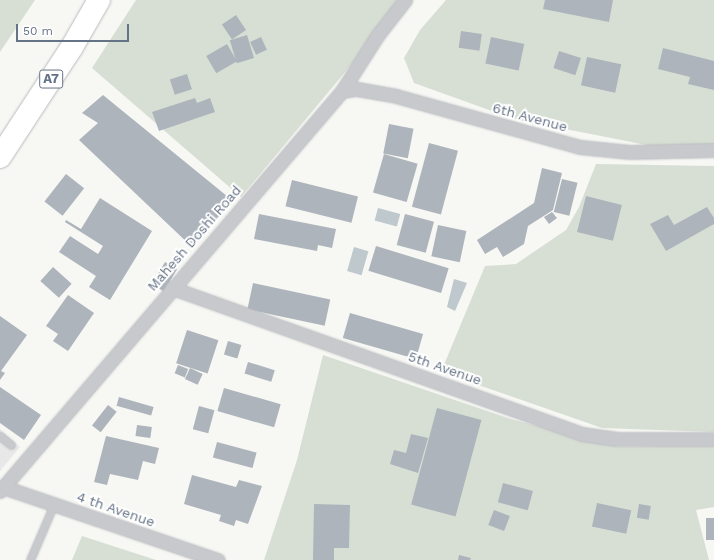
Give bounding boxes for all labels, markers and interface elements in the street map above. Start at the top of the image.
scale bar [18,16,131,42]
text: 50 m [23,24,53,38]
road number: A7 [39,68,63,90]
street label: 6th Avenue [490,99,570,135]
street label: Mahesh Doshi Road [144,182,244,294]
street label: 5th Avenue [406,348,484,388]
street label: 4 th Avenue [74,488,158,530]

